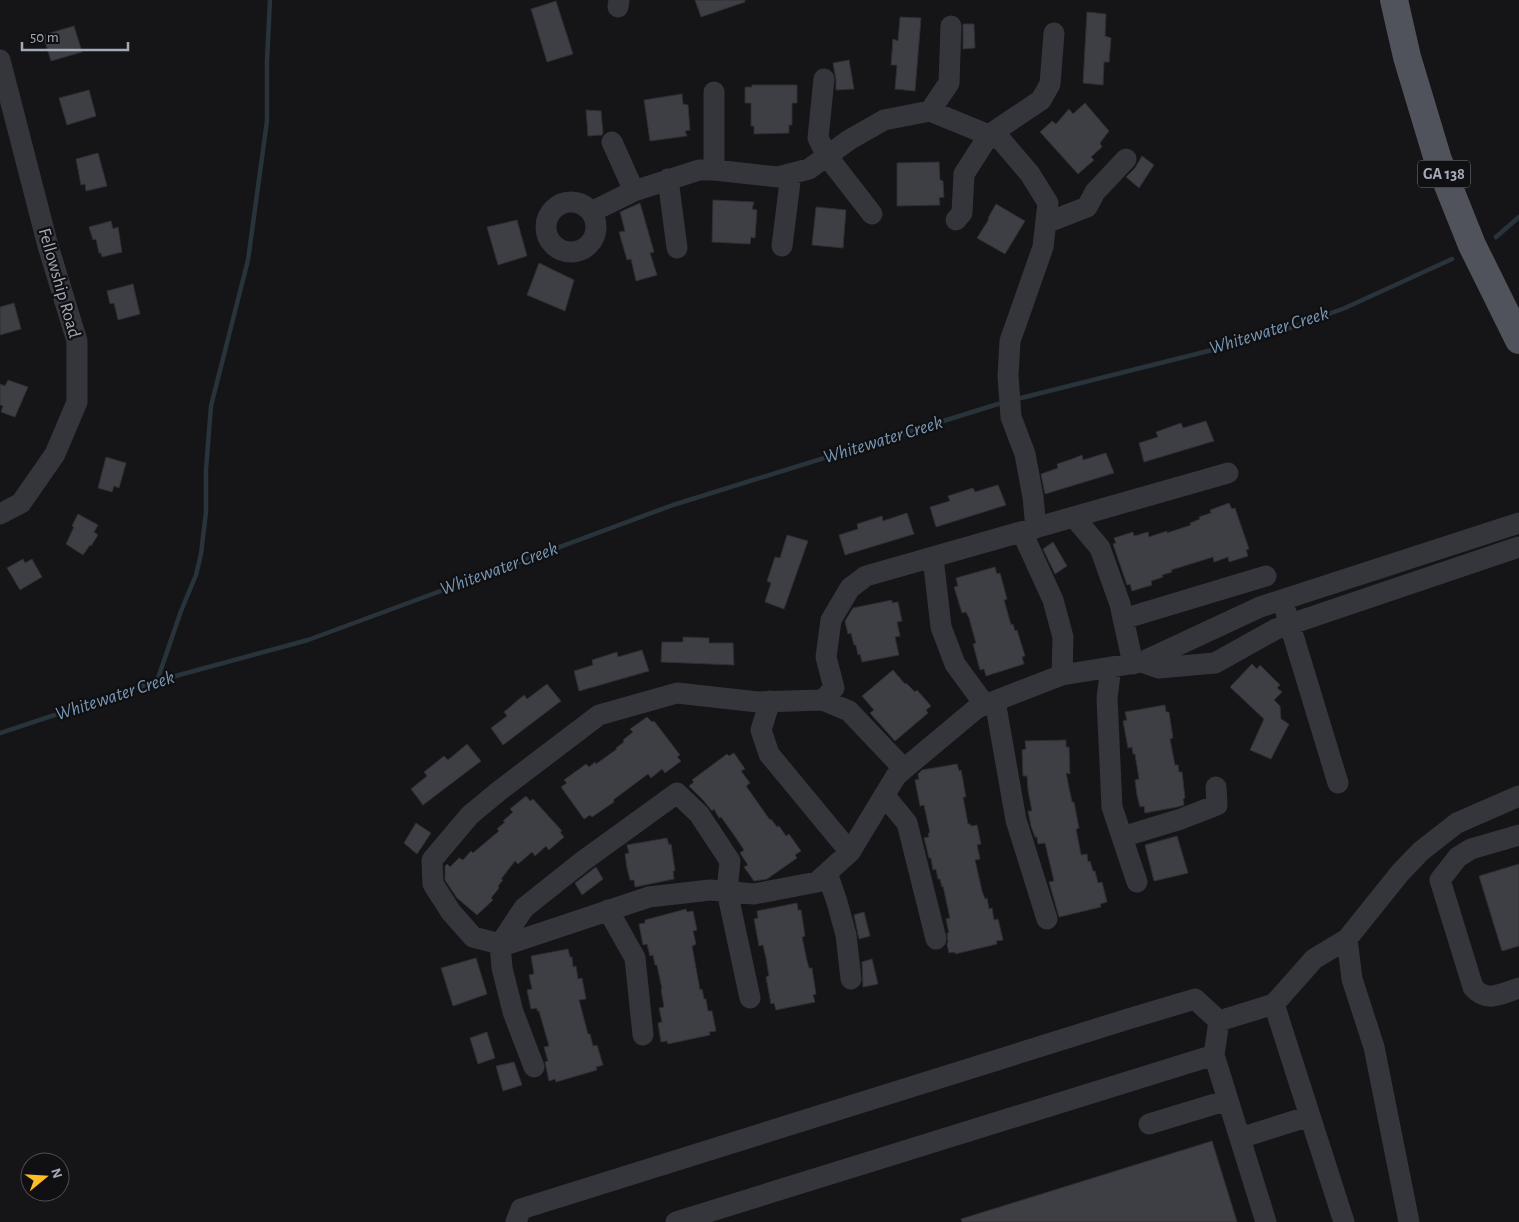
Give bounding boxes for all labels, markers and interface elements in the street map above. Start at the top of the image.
scale bar [22,20,129,52]
text: 50 m [30,30,59,45]
road number: GA 138 [1418,160,1470,188]
street label: Fellowship Road [35,226,83,340]
water label: Whitewater Creek [1207,304,1331,358]
water label: Whitewater Creek [821,413,945,467]
water label: Whitewater Creek [438,539,561,599]
water label: Whitewater Creek [53,668,177,724]
north arrow [20,1152,70,1202]
text: N [48,1166,65,1180]

